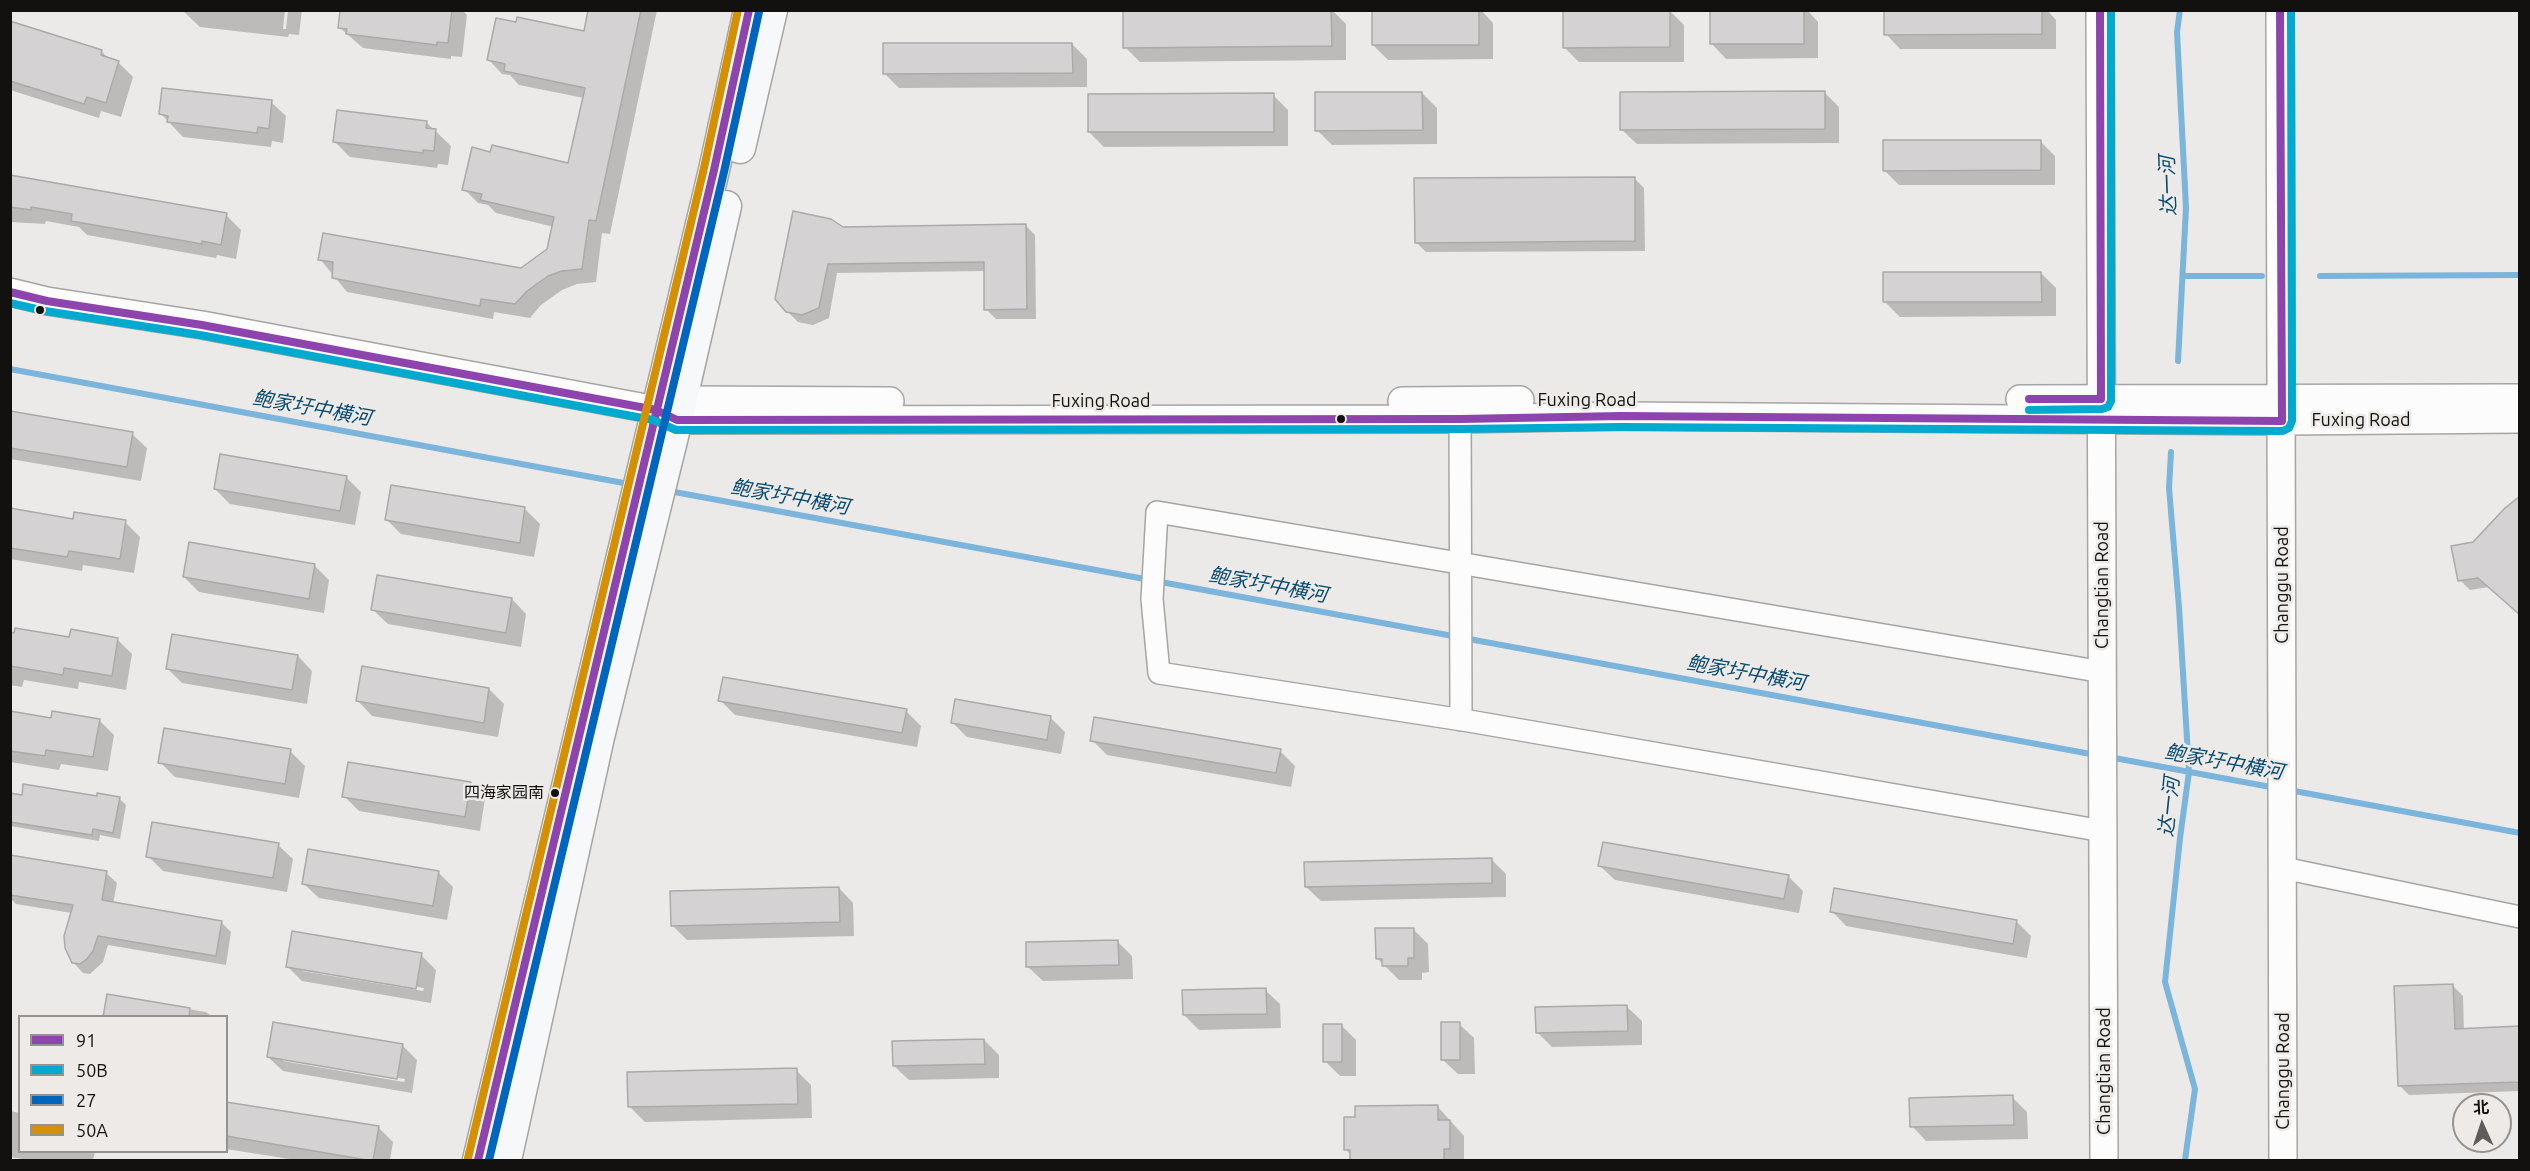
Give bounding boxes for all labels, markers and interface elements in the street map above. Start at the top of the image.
water label: 达一河 [2155,156,2181,216]
unlabelled marker [34,304,46,316]
water label: 鲍家圩中横河 [251,386,373,430]
street label: Fuxing Road [1537,389,1637,411]
street label: Fuxing Road [1051,390,1151,412]
street label: Fuxing Road [2311,409,2411,431]
unlabelled marker [1335,413,1347,425]
water label: 鲍家圩中横河 [729,475,851,519]
street label: Changtian Road [2091,521,2113,649]
street label: Changgu Road [2271,526,2293,644]
water label: 鲍家圩中横河 [1207,563,1329,607]
water label: 鲍家圩中横河 [1685,651,1807,695]
water label: 鲍家圩中横河 [2163,740,2285,784]
water label: 达一河 [2154,776,2184,838]
place label: 四海家园南 [464,783,544,803]
marker: 四海家园南 [549,787,561,799]
street label: Changtian Road [2093,1007,2115,1135]
street label: Changgu Road [2272,1012,2294,1130]
legend [18,1015,228,1153]
text: 91 [76,1030,96,1050]
text: 50B [76,1060,108,1080]
text: 27 [76,1090,96,1110]
north arrow [2452,1093,2512,1153]
text: 北 [2473,1098,2490,1116]
text: 50A [76,1120,108,1140]

